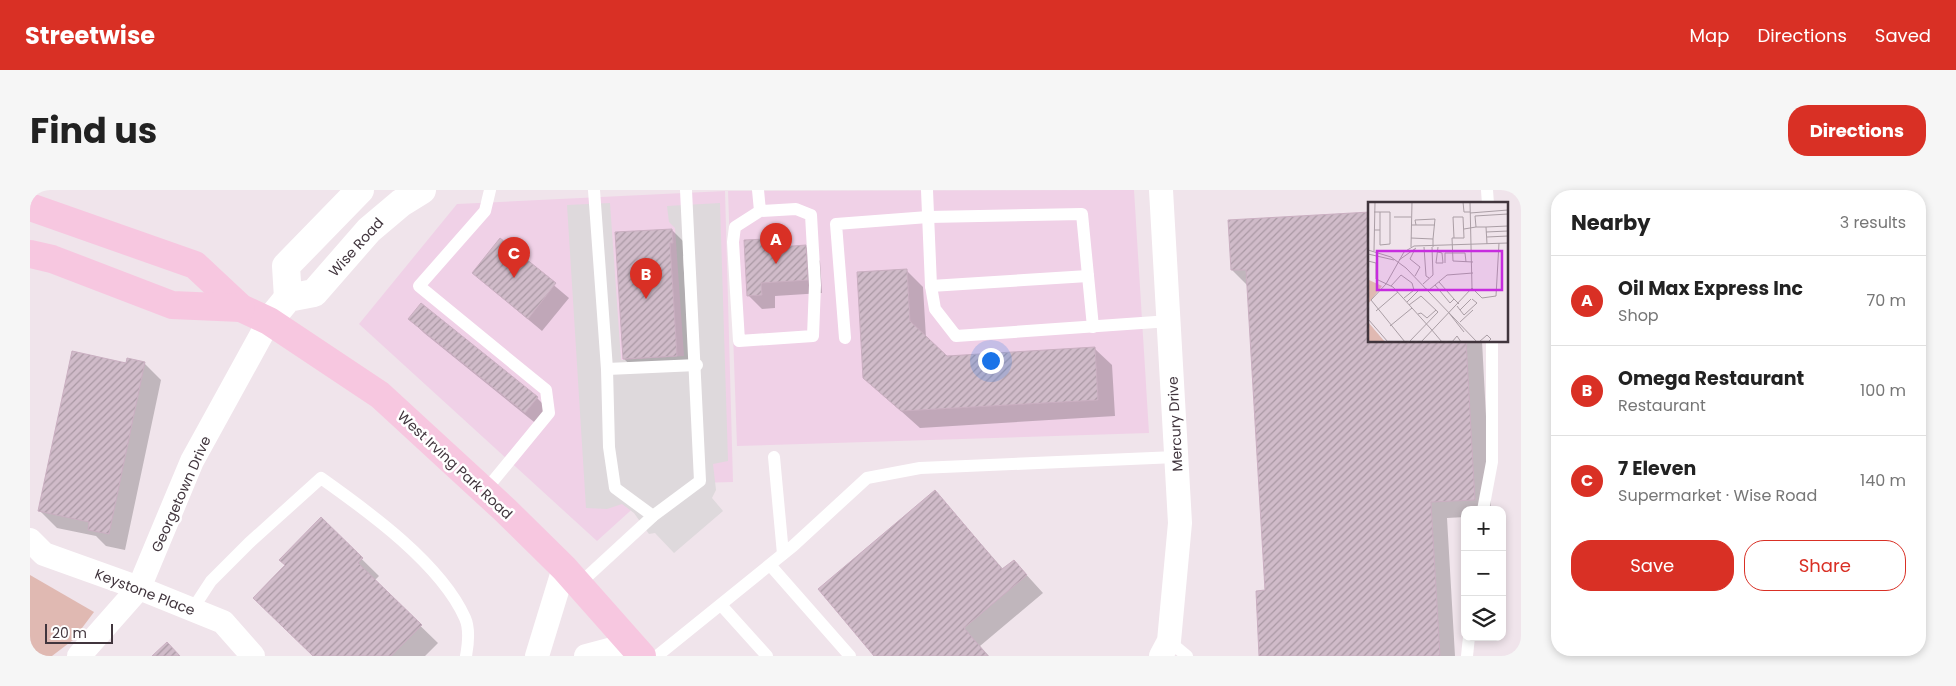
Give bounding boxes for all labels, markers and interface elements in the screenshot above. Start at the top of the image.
text: Streetwise [25,19,155,52]
text: Map [1690,23,1729,48]
text: Directions [1757,23,1847,48]
text: Saved [1875,23,1931,48]
button: Directions [1788,105,1926,156]
text: Find us [30,106,157,155]
inset map [1368,202,1508,342]
text: Nearby [1571,208,1651,237]
text: 3 results [1840,211,1906,234]
street label: Wise Road [324,213,388,281]
pin: A [760,223,792,264]
pin: C [498,237,530,278]
pin: B [630,258,662,299]
text: Oil Max Express Inc [1618,275,1803,302]
text: A [1581,289,1593,312]
text: 70 m [1866,289,1906,312]
text: Shop [1618,304,1659,327]
your location [978,348,1004,374]
text: Omega Restaurant [1618,365,1804,392]
street label: Mercury Drive [1163,376,1187,472]
text: B [1582,379,1592,402]
text: 100 m [1860,379,1906,402]
text: Restaurant [1618,394,1706,417]
street label: West Irving Park Road [393,406,517,524]
street label: Georgetown Drive [146,432,216,555]
text: 7 Eleven [1618,455,1696,482]
text: C [1581,469,1593,492]
text: 140 m [1860,469,1906,492]
text: Supermarket · Wise Road [1618,484,1817,507]
map controls [1461,506,1506,641]
button: + [1461,506,1506,551]
button: Save [1571,540,1734,591]
button: Share [1744,540,1906,591]
button: − [1461,551,1506,596]
street label: Keystone Place [92,564,198,620]
button: layers [1461,596,1506,641]
scale bar [45,621,112,644]
text: 20 m [52,623,87,643]

